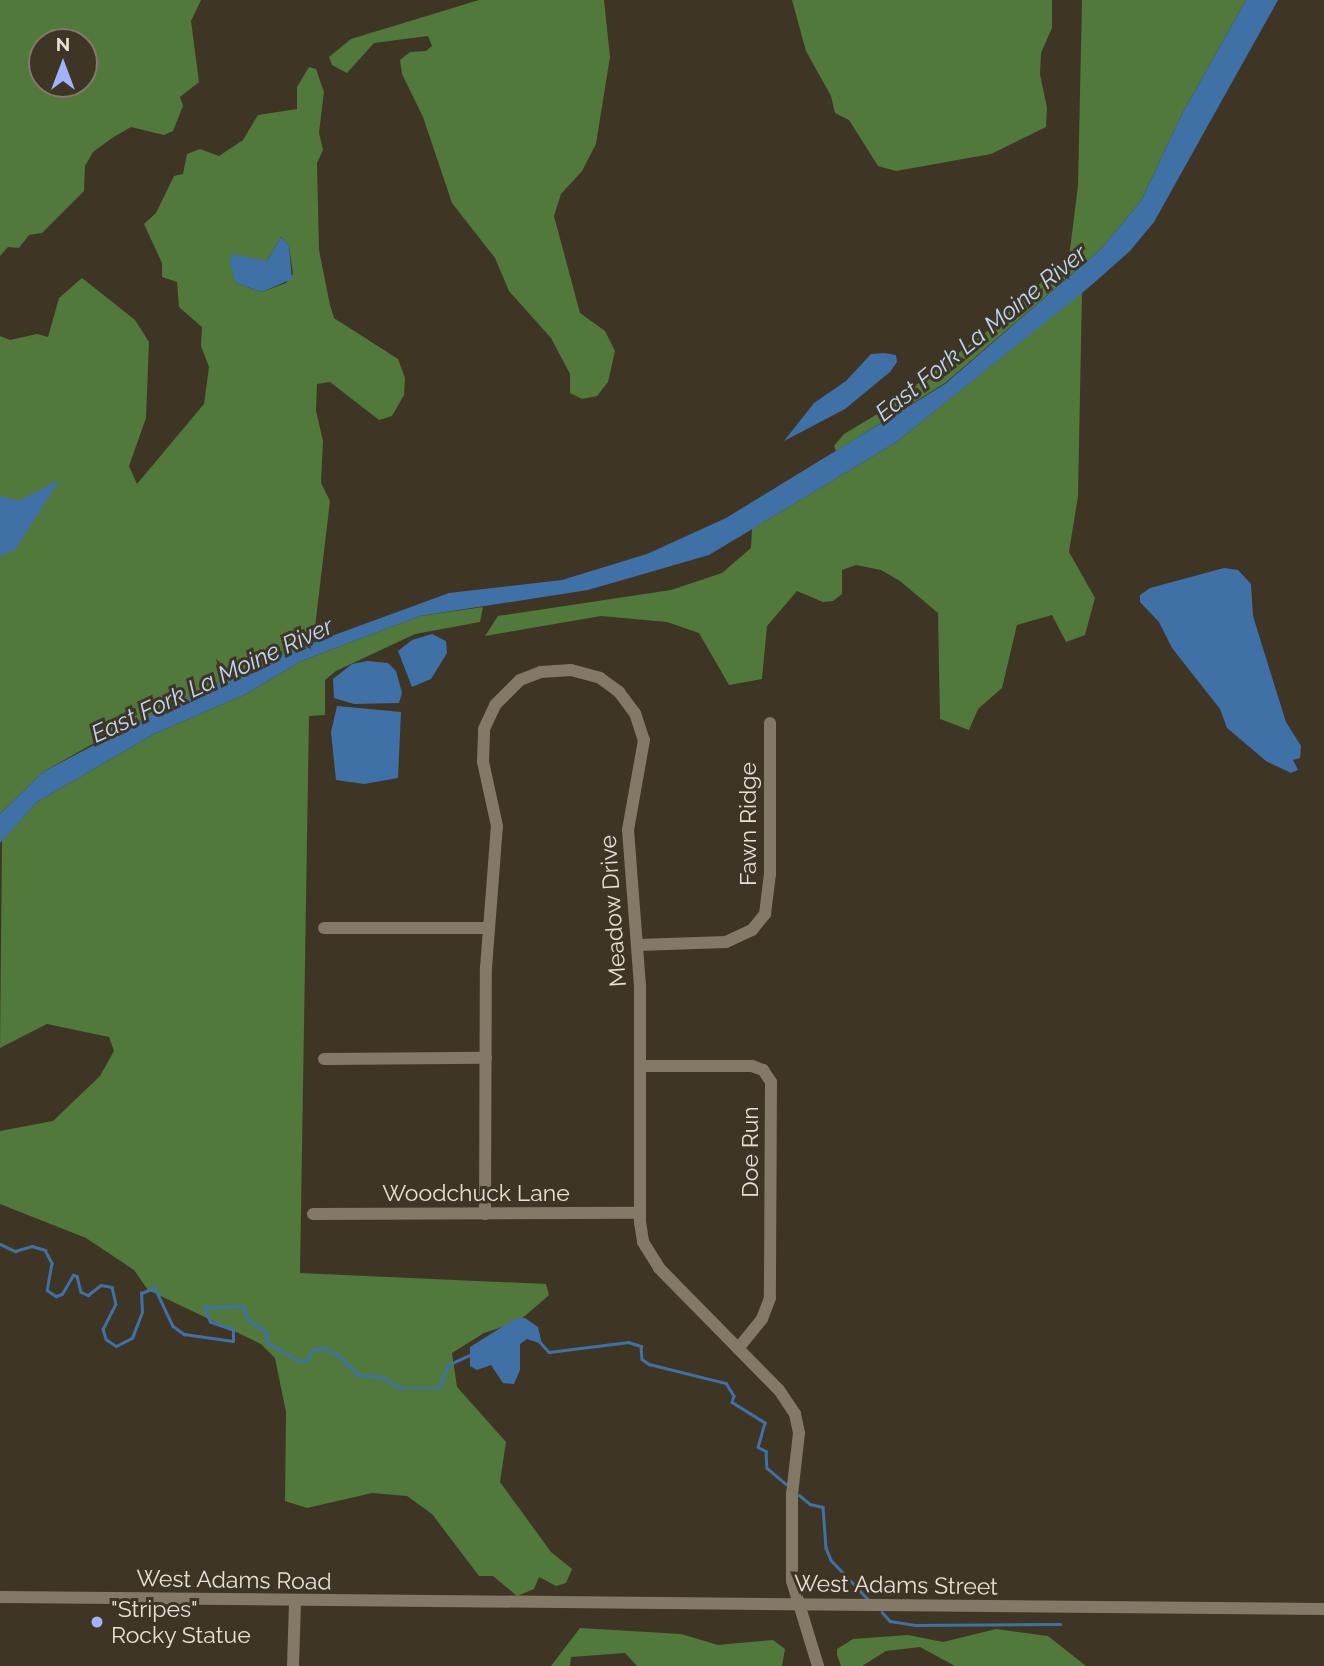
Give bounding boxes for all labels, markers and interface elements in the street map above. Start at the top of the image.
north arrow [28,28,98,98]
text: N [56,33,70,55]
water label: East Fork La Moine River [870,239,1092,427]
water label: East Fork La Moine River [86,611,338,749]
street label: Fawn Ridge [734,762,762,886]
street label: Meadow Drive [594,834,632,988]
street label: Doe Run [736,1106,764,1198]
street label: Woodchuck Lane [382,1179,570,1207]
street label: West Adams Road [136,1564,332,1596]
street label: West Adams Street [793,1569,999,1601]
place label: "Stripes" Rocky Statue [111,1595,251,1649]
marker: "Stripes" Rocky Statue [89,1614,105,1630]

